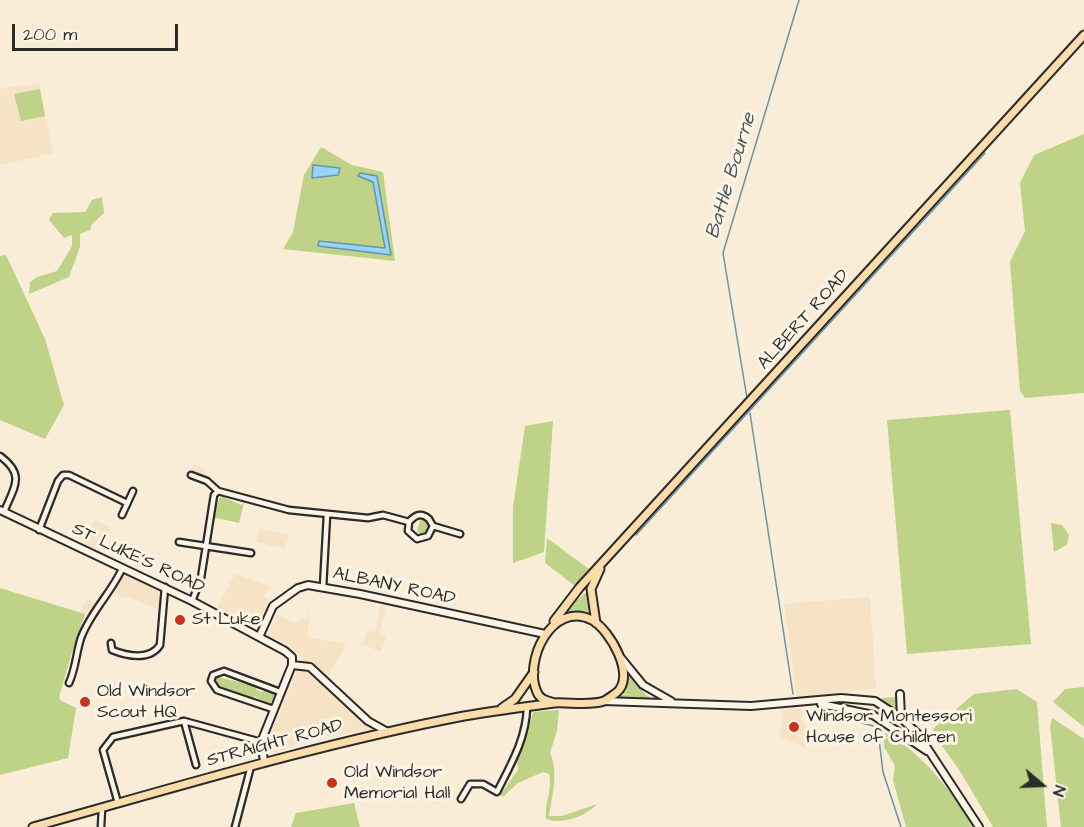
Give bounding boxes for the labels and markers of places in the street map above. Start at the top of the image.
place label: St Luke [192,609,260,631]
marker: St Luke [173,613,187,627]
place label: Old Windsor Scout HQ [97,681,195,724]
marker: Old Windsor Scout HQ [78,695,92,709]
place label: Windsor Montessori House of Children [806,706,972,748]
marker: Windsor Montessori House of Children [787,720,801,734]
place label: Old Windsor Memorial Hall [344,762,450,804]
marker: Old Windsor Memorial Hall [325,776,339,790]

